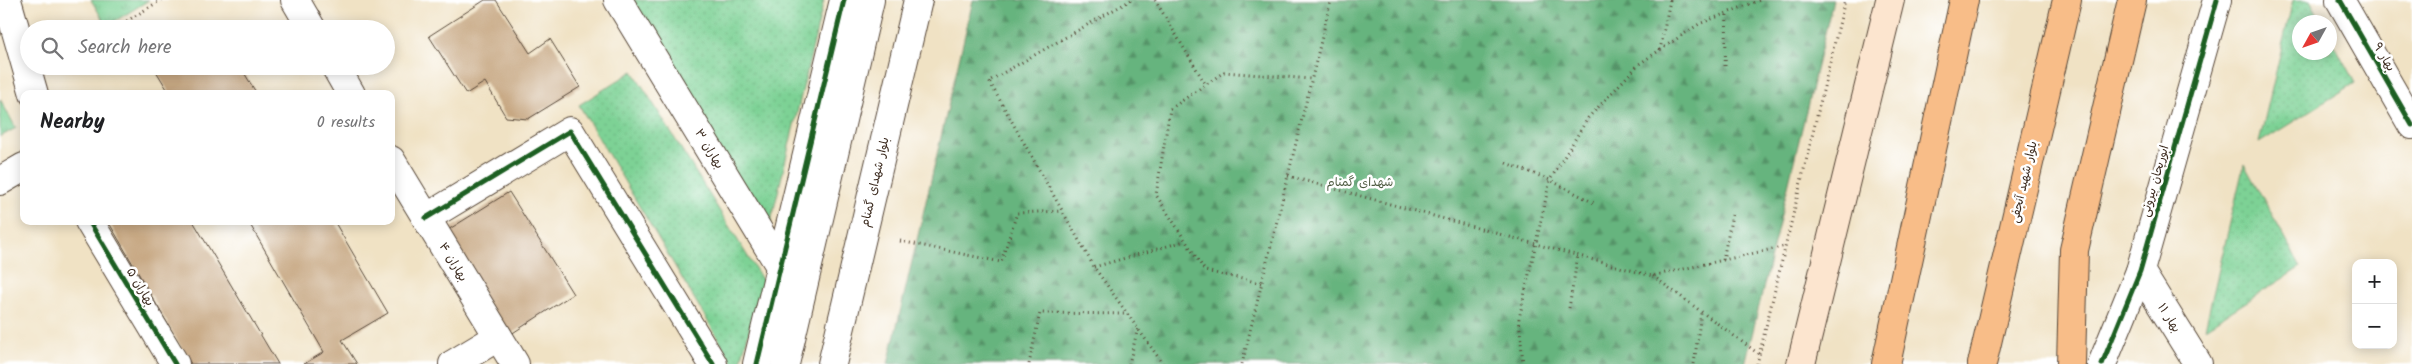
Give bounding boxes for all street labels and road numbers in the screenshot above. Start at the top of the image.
street label: بهار ۹ [2368,39,2400,75]
street label: بهاران ۳ [690,125,728,173]
street label: بلوار شهدای گمنام [855,135,895,229]
street label: بلوار شهید آنجفی [2005,139,2043,225]
street label: ابوریحان بیرونی [2136,143,2174,219]
street label: بهاران ۴ [434,239,472,285]
street label: بهاران ۵ [121,264,159,310]
street label: بهار ۱۱ [2153,299,2185,337]

